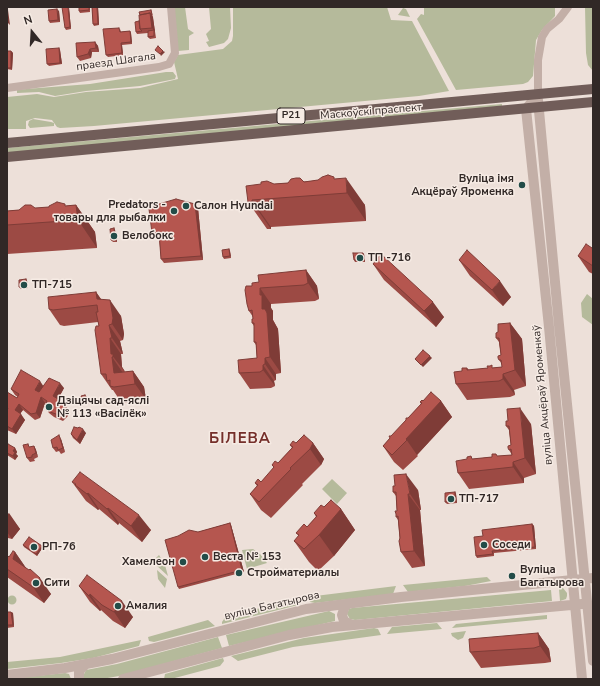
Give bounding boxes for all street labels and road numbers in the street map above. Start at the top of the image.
street label: праезд Шагала [75,50,157,74]
street label: Маскоўскі праспект [320,101,422,123]
road number: Р21 [277,108,305,124]
street label: вуліца Акцёраў Яроменкаў [530,324,556,466]
street label: вуліца Багатырова [223,589,321,623]

